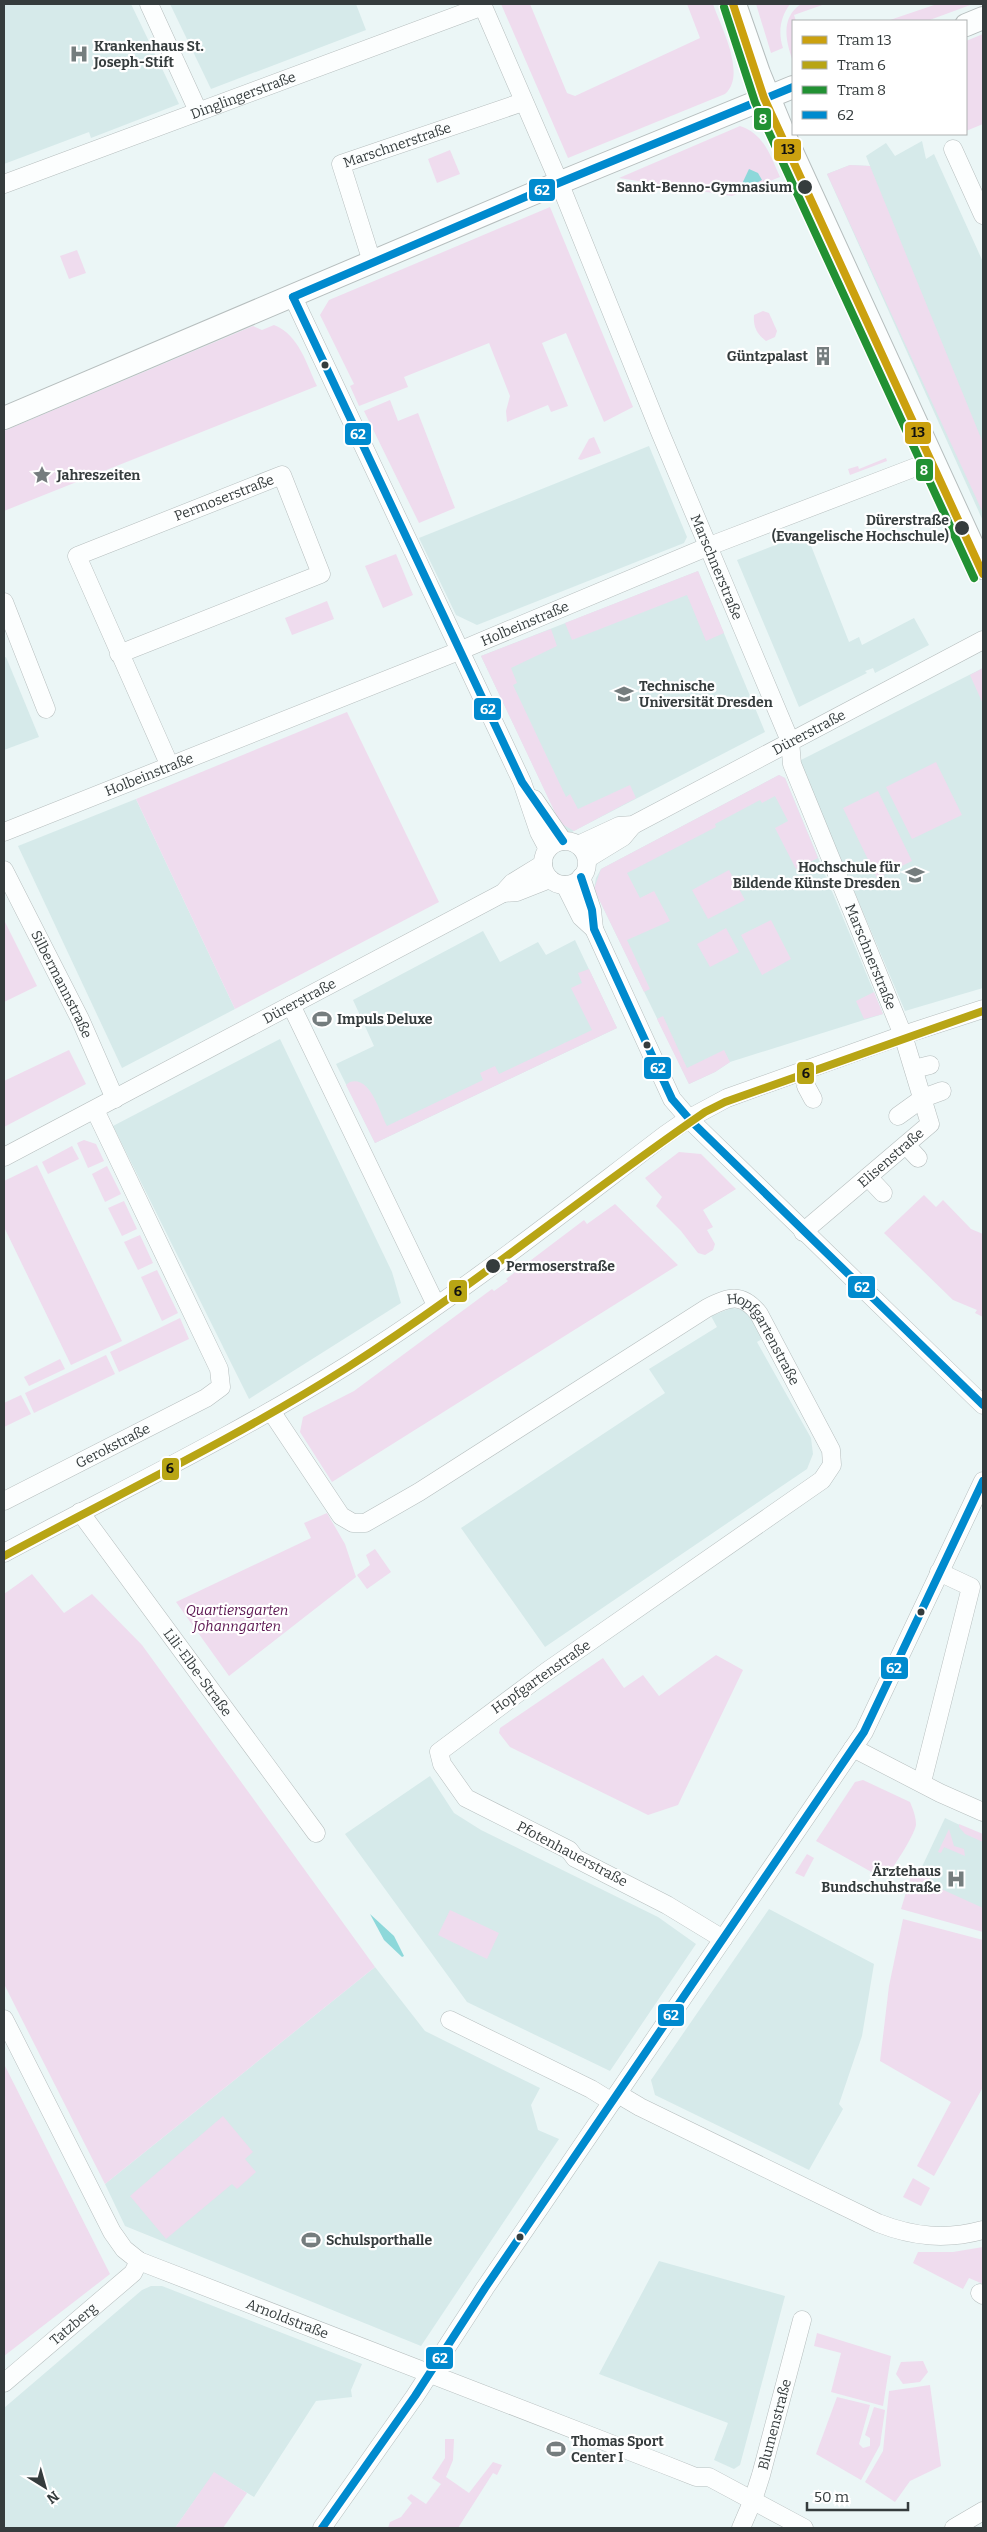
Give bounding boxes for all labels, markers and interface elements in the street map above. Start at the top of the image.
legend [792,20,967,135]
text: Tram 13 [837,31,892,49]
place label: Krankenhaus St. Joseph-Stift [93,38,204,71]
hospital icon: Krankenhaus St. Joseph-Stift [68,43,90,65]
text: Tram 6 [837,56,886,74]
street label: Dinglingerstraße [188,68,298,122]
text: Tram 8 [837,81,886,99]
text: 62 [837,106,854,124]
line badge: 8 [753,107,772,131]
text: 8 [759,111,767,128]
street label: Marschnerstraße [341,119,453,171]
line badge: 13 [773,138,802,162]
text: 13 [781,141,795,158]
line badge: 62 [528,178,556,202]
marker: Sankt-Benno-Gymnasium [796,178,814,196]
place label: Sankt-Benno-Gymnasium [617,179,793,196]
text: 62 [534,182,550,199]
building icon: Güntzpalast [812,345,834,367]
place label: Güntzpalast [727,348,808,365]
unlabelled marker [320,360,330,370]
line badge: 13 [904,421,932,445]
line badge: 62 [344,422,372,446]
text: 13 [911,424,925,441]
text: 62 [350,426,366,443]
line badge: 8 [915,458,934,482]
text: 8 [920,462,928,479]
place icon: Jahreszeiten [31,464,53,486]
place label: Jahreszeiten [56,467,140,484]
street label: Permoserstraße [172,471,276,525]
street label: Marschnerstraße [687,512,746,622]
place label: Dürerstraße (Evangelische Hochschule) [772,512,949,545]
marker: Dürerstraße (Evangelische Hochschule) [953,519,971,537]
street label: Holbeinstraße [478,597,571,649]
place label: Technische Universität Dresden [639,678,773,711]
school or university icon: Technische Universität Dresden [613,683,635,705]
line badge: 62 [473,697,502,721]
text: 62 [480,701,496,718]
street label: Dürerstraße [769,706,848,758]
street label: Holbeinstraße [102,749,196,800]
place label: Hochschule für Bildende Künste Dresden [733,859,900,892]
school or university icon: Hochschule für Bildende Künste Dresden [904,864,926,886]
street label: Marschnerstraße [842,901,900,1012]
street label: Silbermannstraße [28,927,96,1041]
street label: Dürerstraße [260,975,339,1027]
sports icon: Impuls Deluxe [311,1008,333,1030]
place label: Impuls Deluxe [337,1011,433,1028]
unlabelled marker [642,1040,652,1050]
line badge: 62 [643,1056,672,1080]
text: 62 [650,1060,666,1077]
line badge: 6 [796,1061,815,1085]
text: 6 [802,1065,810,1082]
street label: Elisenstraße [855,1125,927,1191]
marker: Permoserstraße [484,1257,502,1275]
place label: Permoserstraße [506,1258,615,1275]
line badge: 62 [847,1275,876,1299]
line badge: 6 [448,1279,468,1303]
text: 62 [854,1279,870,1296]
text: 6 [454,1283,462,1300]
street label: Hopfgartenstraße [726,1290,804,1388]
street label: Gerokstraße [73,1420,153,1472]
line badge: 6 [161,1457,180,1481]
text: 6 [166,1460,174,1477]
park label: Quartiersgarten Johanngarten [186,1602,288,1635]
unlabelled marker [916,1607,926,1617]
street label: Lili-Elbe-Straße [160,1625,236,1720]
street label: Hopfgartenstraße [488,1637,594,1717]
line badge: 62 [880,1656,909,1680]
text: 62 [886,1660,902,1677]
street label: Pfotenhauerstraße [514,1818,630,1890]
place label: Ärztehaus Bundschuhstraße [821,1862,941,1896]
hospital icon: Ärztehaus Bundschuhstraße [945,1868,967,1890]
line badge: 62 [657,2003,685,2027]
text: 62 [663,2007,679,2024]
sports icon: Schulsporthalle [300,2229,322,2251]
place label: Schulsporthalle [326,2232,432,2249]
unlabelled marker [515,2232,525,2242]
street label: Arnoldstraße [244,2295,331,2342]
street label: Tatzberg [46,2299,100,2349]
line badge: 62 [425,2346,454,2370]
text: 62 [432,2350,448,2367]
street label: Blumenstraße [754,2377,795,2472]
place label: Thomas Sport Center I [571,2433,664,2466]
sports icon: Thomas Sport Center I [545,2438,567,2460]
north arrow [20,2462,70,2512]
scale bar [807,2480,908,2512]
text: N [43,2487,62,2507]
text: 50 m [814,2488,850,2506]

